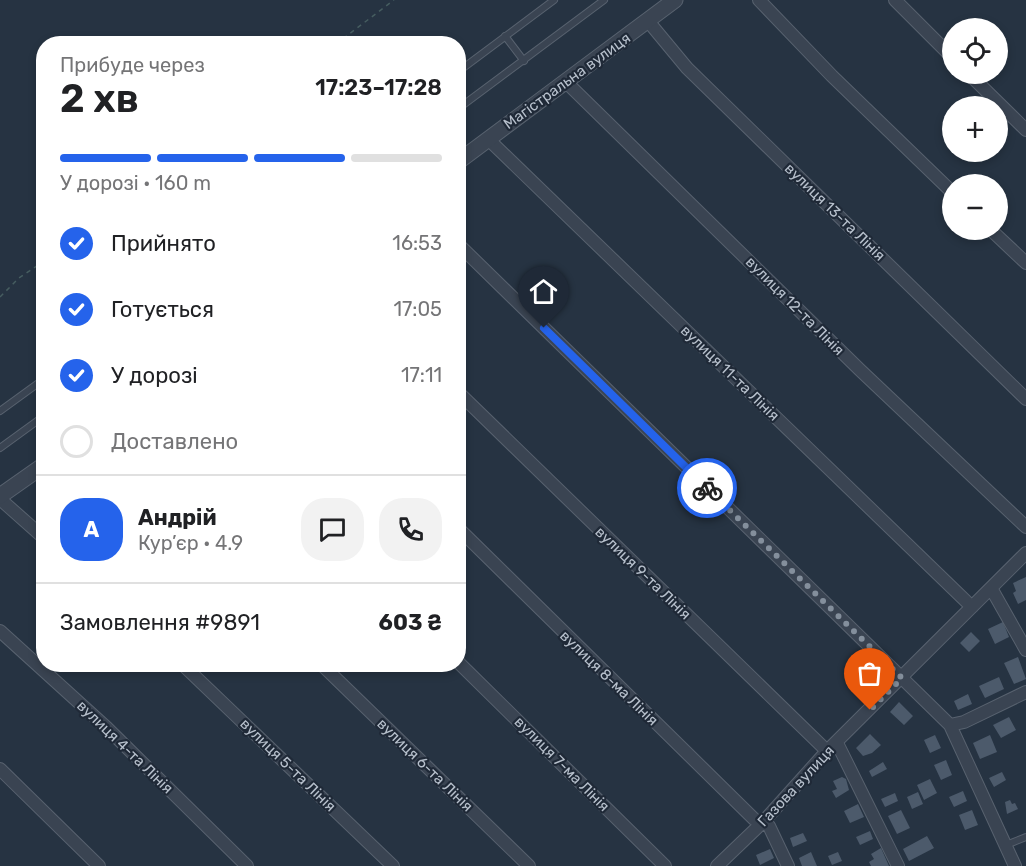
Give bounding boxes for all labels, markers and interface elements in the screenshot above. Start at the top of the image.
map controls [942,18,1008,240]
button: locate [942,18,1008,84]
street label: Магістральна вулиця [500,29,634,133]
text: Прибуде через [60,53,205,77]
text: 17:23–17:28 [315,74,442,101]
text: 2 хв [60,76,139,122]
button: + [942,96,1008,162]
street label: вулиця 13-та Лінія [781,159,889,265]
text: У дорозі · 160 m [60,171,211,195]
button: − [942,174,1008,240]
icon: check [60,227,93,260]
text: Прийнято [111,230,216,257]
text: 16:53 [392,231,442,255]
street label: вулиця 12-та Лінія [742,253,848,359]
pin [518,266,569,328]
icon: home [527,275,560,308]
icon: check [60,293,93,326]
text: Готується [111,296,214,323]
text: 17:05 [393,297,442,321]
street label: вулиця 11-та Лінія [677,321,783,425]
icon: check [60,359,93,392]
text: У дорозі [111,362,198,389]
text: 17:11 [401,363,442,387]
text: Доставлено [111,428,238,455]
courier [677,458,737,518]
icon: bike [691,472,724,505]
button: chat [301,498,364,561]
button: phone [379,498,442,561]
text: Андрій [138,504,216,531]
text: А [84,516,99,543]
street label: вулиця 9-та Лінія [591,523,695,623]
text: Кур’єр · 4.9 [138,531,243,555]
text: Замовлення #9891 [60,609,260,636]
text: 603 ₴ [379,609,442,636]
street label: вулиця 8-ма Лінія [556,627,662,729]
pin [844,648,895,710]
icon: bag [853,657,886,690]
street label: вулиця 4-та Лінія [73,697,177,797]
street label: вулиця 7-ма Лінія [511,713,613,815]
street label: вулиця 5-та Лінія [236,715,340,815]
street label: вулиця 6-та Лінія [373,715,477,815]
street label: Газова вулиця [754,742,838,830]

